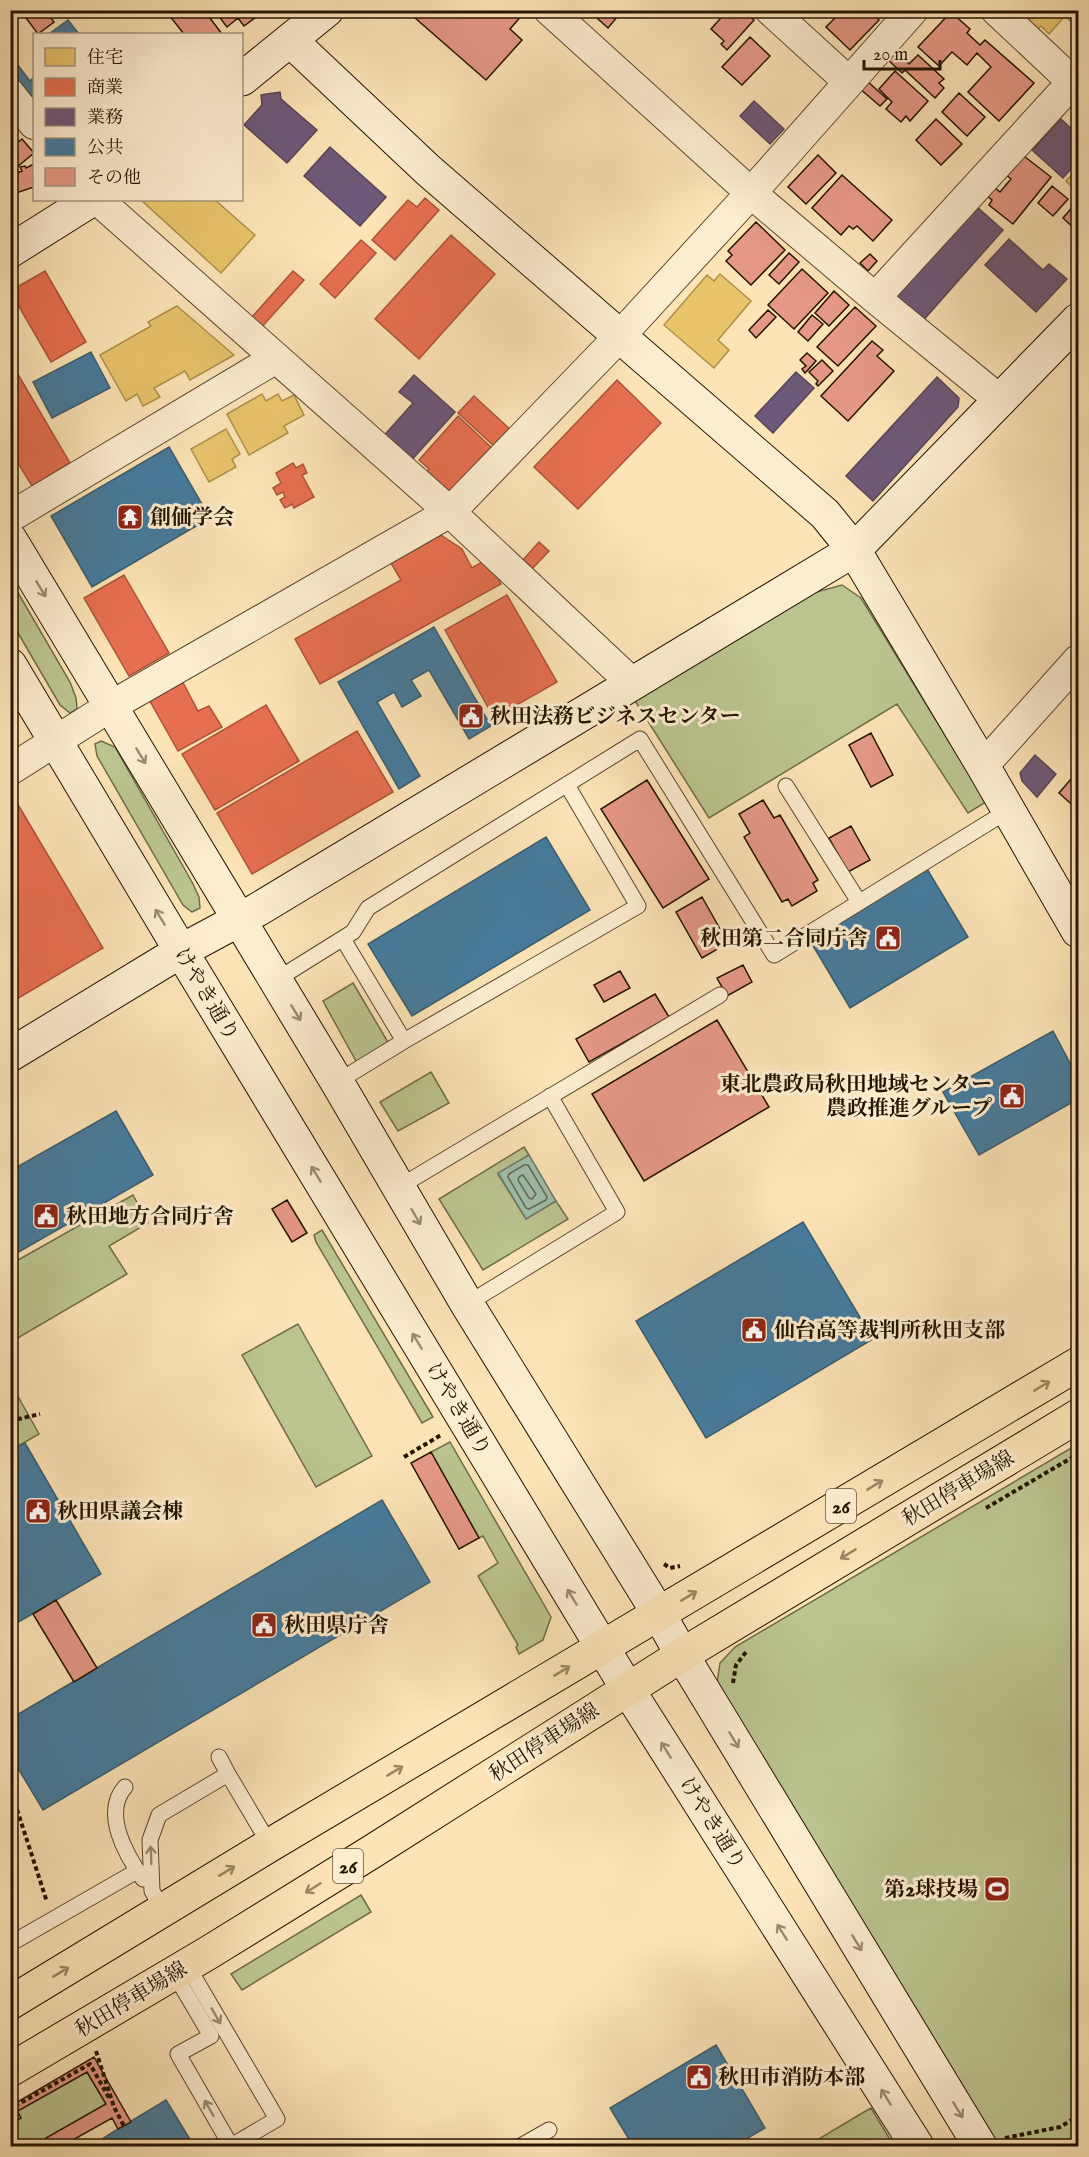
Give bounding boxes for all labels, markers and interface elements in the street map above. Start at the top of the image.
legend [33,33,243,201]
scale bar [864,33,940,71]
text: 20 m [873,44,908,67]
text: 住宅 [87,47,123,70]
text: 商業 [87,77,123,100]
text: 業務 [87,107,123,130]
text: 公共 [87,137,123,160]
text: その他 [87,167,141,190]
temple icon: 創価学会 [115,502,145,532]
place label: 創価学会 [150,505,234,532]
one-way arrow [35,580,47,597]
public building icon: 秋田法務ビジネスセンター [456,701,486,731]
place label: 秋田法務ビジネスセンター [490,704,741,731]
one-way arrow [135,747,147,764]
one-way arrow [154,909,166,926]
public building icon: 秋田第二合同庁舎 [873,923,903,953]
place label: 秋田第二合同庁舎 [700,926,868,953]
street label: けやき通り [167,943,244,1047]
one-way arrow [290,1004,302,1021]
place label: 東北農政局秋田地域センター 農政推進グループ [720,1072,992,1123]
public building icon: 東北農政局秋田地域センター 農政推進グループ [997,1081,1027,1111]
one-way arrow [309,1166,321,1183]
public building icon: 秋田地方合同庁舎 [31,1201,61,1231]
place label: 秋田地方合同庁舎 [66,1204,234,1231]
one-way arrow [411,1208,423,1225]
public building icon: 仙台高等裁判所秋田支部 [739,1315,769,1345]
place label: 仙台高等裁判所秋田支部 [774,1318,1005,1345]
one-way arrow [410,1332,423,1349]
street label: けやき通り [419,1358,496,1462]
one-way arrow [1033,1379,1050,1391]
street label: 秋田停車場線 [898,1445,1020,1533]
one-way arrow [866,1479,883,1491]
road number: 26 [826,1489,856,1523]
public building icon: 秋田県議会棟 [23,1496,53,1526]
place label: 秋田県議会棟 [57,1499,183,1526]
one-way arrow [840,1548,857,1560]
one-way arrow [566,1589,578,1606]
one-way arrow [680,1590,697,1602]
public building icon: 秋田県庁舎 [249,1610,279,1640]
place label: 秋田県庁舎 [284,1613,389,1640]
one-way arrow [553,1665,570,1677]
street label: 秋田停車場線 [485,1698,605,1789]
one-way arrow [727,1732,740,1749]
one-way arrow [660,1742,672,1759]
one-way arrow [386,1765,403,1777]
street label: けやき通り [672,1772,751,1875]
one-way arrow [145,1845,156,1865]
road number: 26 [333,1849,363,1883]
one-way arrow [218,1865,235,1877]
sports icon: 第2球技場 [982,1874,1012,1904]
place label: 第2球技場 [884,1877,978,1904]
one-way arrow [305,1882,322,1894]
one-way arrow [775,1924,787,1941]
one-way arrow [851,1934,863,1951]
street label: 秋田停車場線 [71,1956,193,2044]
one-way arrow [52,1966,69,1979]
one-way arrow [211,2007,223,2024]
public building icon: 秋田市消防本部 [684,2062,714,2092]
place label: 秋田市消防本部 [718,2065,865,2092]
one-way arrow [880,2089,892,2106]
one-way arrow [203,2100,215,2117]
one-way arrow [952,2101,964,2118]

